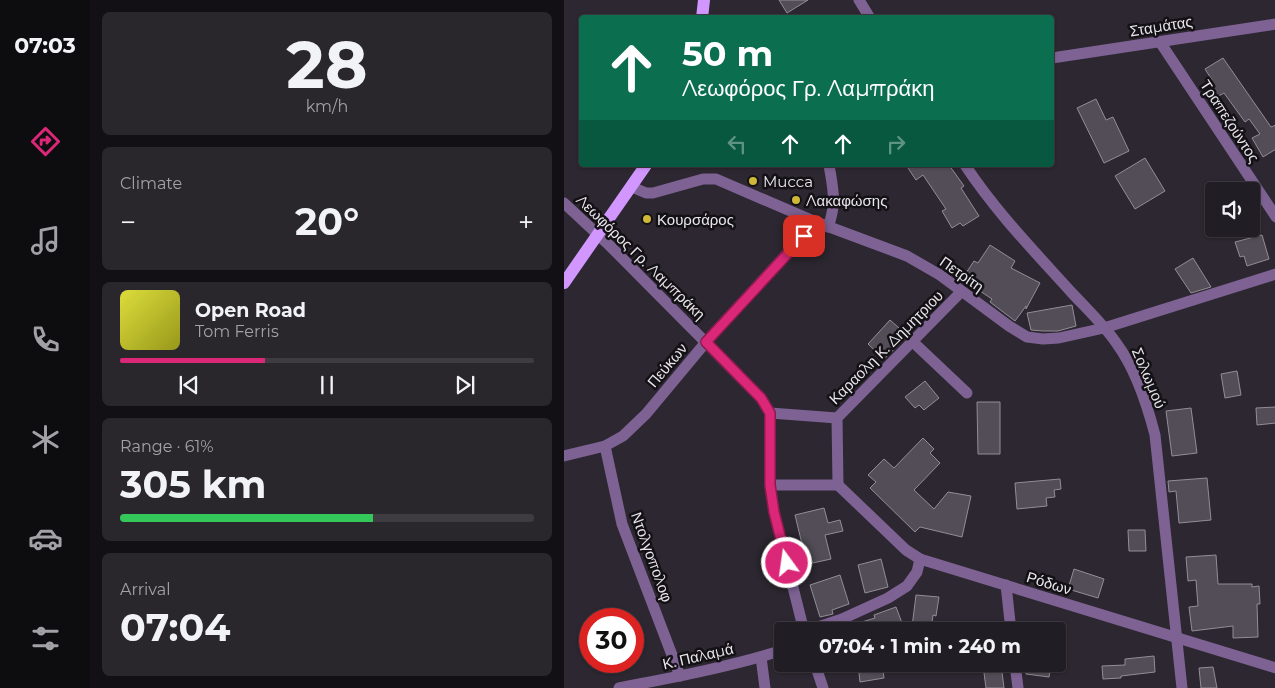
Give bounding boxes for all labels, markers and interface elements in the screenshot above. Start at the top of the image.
street label: Σταμάτας [1128,12,1194,40]
text: 28 [286,25,368,104]
text: 07:03 [14,32,76,59]
text: 50 m [682,32,773,75]
icon: ahead [599,35,664,100]
text: Λεωφόρος Γρ. Λαμπράκη [682,75,934,102]
street label: Τραπεζούντος [1196,76,1264,166]
text: km/h [306,97,348,116]
icon: directions [28,124,63,159]
icon: left [723,130,751,158]
icon: ahead [776,130,804,158]
icon: ahead [829,130,857,158]
icon: right [882,130,910,158]
place label: Mucca [763,172,813,191]
text: Climate [120,174,182,193]
marker: Mucca [747,175,759,187]
map controls [1205,182,1260,237]
button: sound [1205,182,1260,237]
street label: Λεωφόρος Γρ. Λαμπράκη [573,190,709,324]
place label: Λακαφώσης [806,191,887,210]
marker: Λακαφώσης [790,194,802,206]
text: 20° [295,198,359,245]
text: − [120,205,136,239]
text: + [518,205,534,239]
place label: Κουρσάρος [657,210,734,229]
marker: Κουρσάρος [641,213,653,225]
pin [783,215,825,257]
icon: arrive [790,222,818,250]
icon: music [28,223,63,258]
street label: Πετρίτη [936,252,988,296]
street label: Καραολη Κ. Δημητριου [825,286,947,408]
text: Open Road [195,299,306,322]
icon: phone [28,322,63,357]
text: Tom Ferris [195,322,279,341]
street label: Πεύκων [643,339,691,391]
street label: Σολωμού [1128,345,1170,411]
icon: previous [175,371,203,399]
icon: pause [313,371,341,399]
icon: next [451,371,479,399]
icon: climate [28,422,63,457]
text: Range · 61% [120,437,214,456]
text: 305 km [120,461,266,508]
street label: Ντολγοπολοφ [627,509,677,605]
icon: car [28,521,63,556]
position arrow [760,536,812,588]
street label: Ρόδων [1024,567,1074,599]
text: Arrival [120,580,170,599]
text: 07:04 [120,604,230,651]
speed limit sign: 30 [579,608,644,673]
icon: filters [28,621,63,656]
text: 07:04 · 1 min · 240 m [819,635,1021,658]
street label: Κ. Παλαμά [661,639,736,673]

